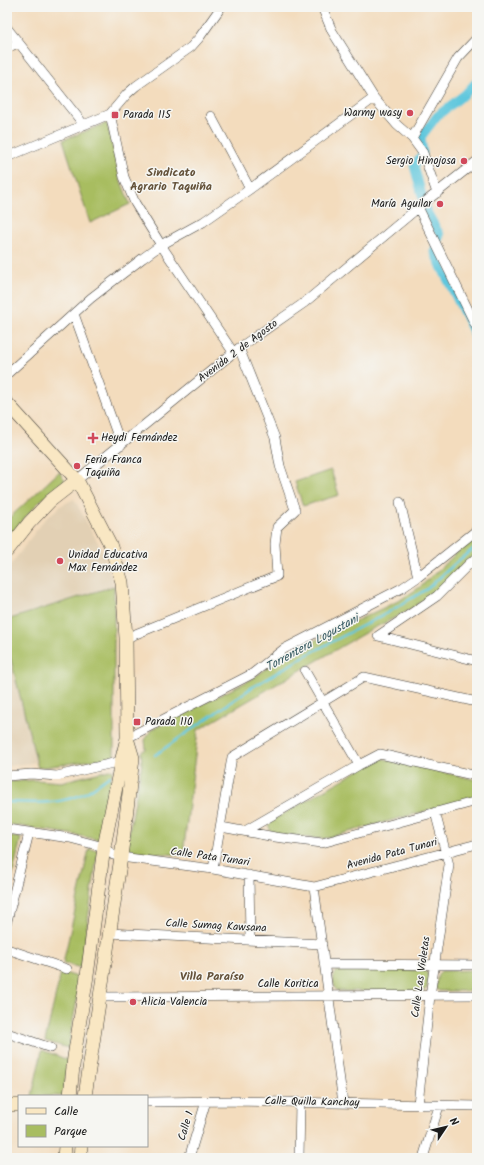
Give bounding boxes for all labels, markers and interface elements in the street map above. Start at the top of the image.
place label: Warmy wasy [344,104,403,122]
place label: Parada 115 [123,106,172,124]
marker: Warmy wasy [405,108,415,118]
marker: Parada 115 [110,110,120,120]
place label: Sergio Hinojosa [386,152,456,170]
marker: Sergio Hinojosa [459,156,469,166]
district label: Sindicato Agrario Taquiña [130,163,212,196]
place label: María Aguilar [371,195,433,213]
marker: María Aguilar [435,199,445,209]
street label: Avenida 2 de Agosto [194,315,282,387]
place label: Heydi Fernández [101,429,178,447]
marker: Heydi Fernández [88,433,98,443]
place label: Feria Franca Taquiña [85,451,142,482]
marker: Feria Franca Taquiña [72,461,82,471]
place label: Unidad Educativa Max Fernández [68,546,148,577]
marker: Unidad Educativa Max Fernández [55,556,65,566]
water label: Torrentera Logustani [262,608,365,677]
place label: Parada 110 [145,713,193,731]
marker: Parada 110 [132,717,142,727]
street label: Avenida Pata Tunari [345,833,440,875]
street label: Calle Pata Tunari [169,843,251,872]
street label: Calle Sumag Kawsana [165,914,267,938]
street label: Calle Las Violetas [406,935,436,1019]
district label: Villa Paraíso [180,967,245,986]
street label: Calle Koritica [257,975,319,993]
place label: Alicia Valencia [141,993,207,1011]
marker: Alicia Valencia [128,997,138,1007]
street label: Calle Quilla Kanchay [264,1092,361,1112]
legend [18,1095,148,1147]
text: Calle [54,1102,79,1121]
north arrow [426,1107,466,1147]
street label: Calle 1 [173,1109,199,1143]
text: N [444,1114,463,1130]
text: Parque [54,1122,88,1141]

